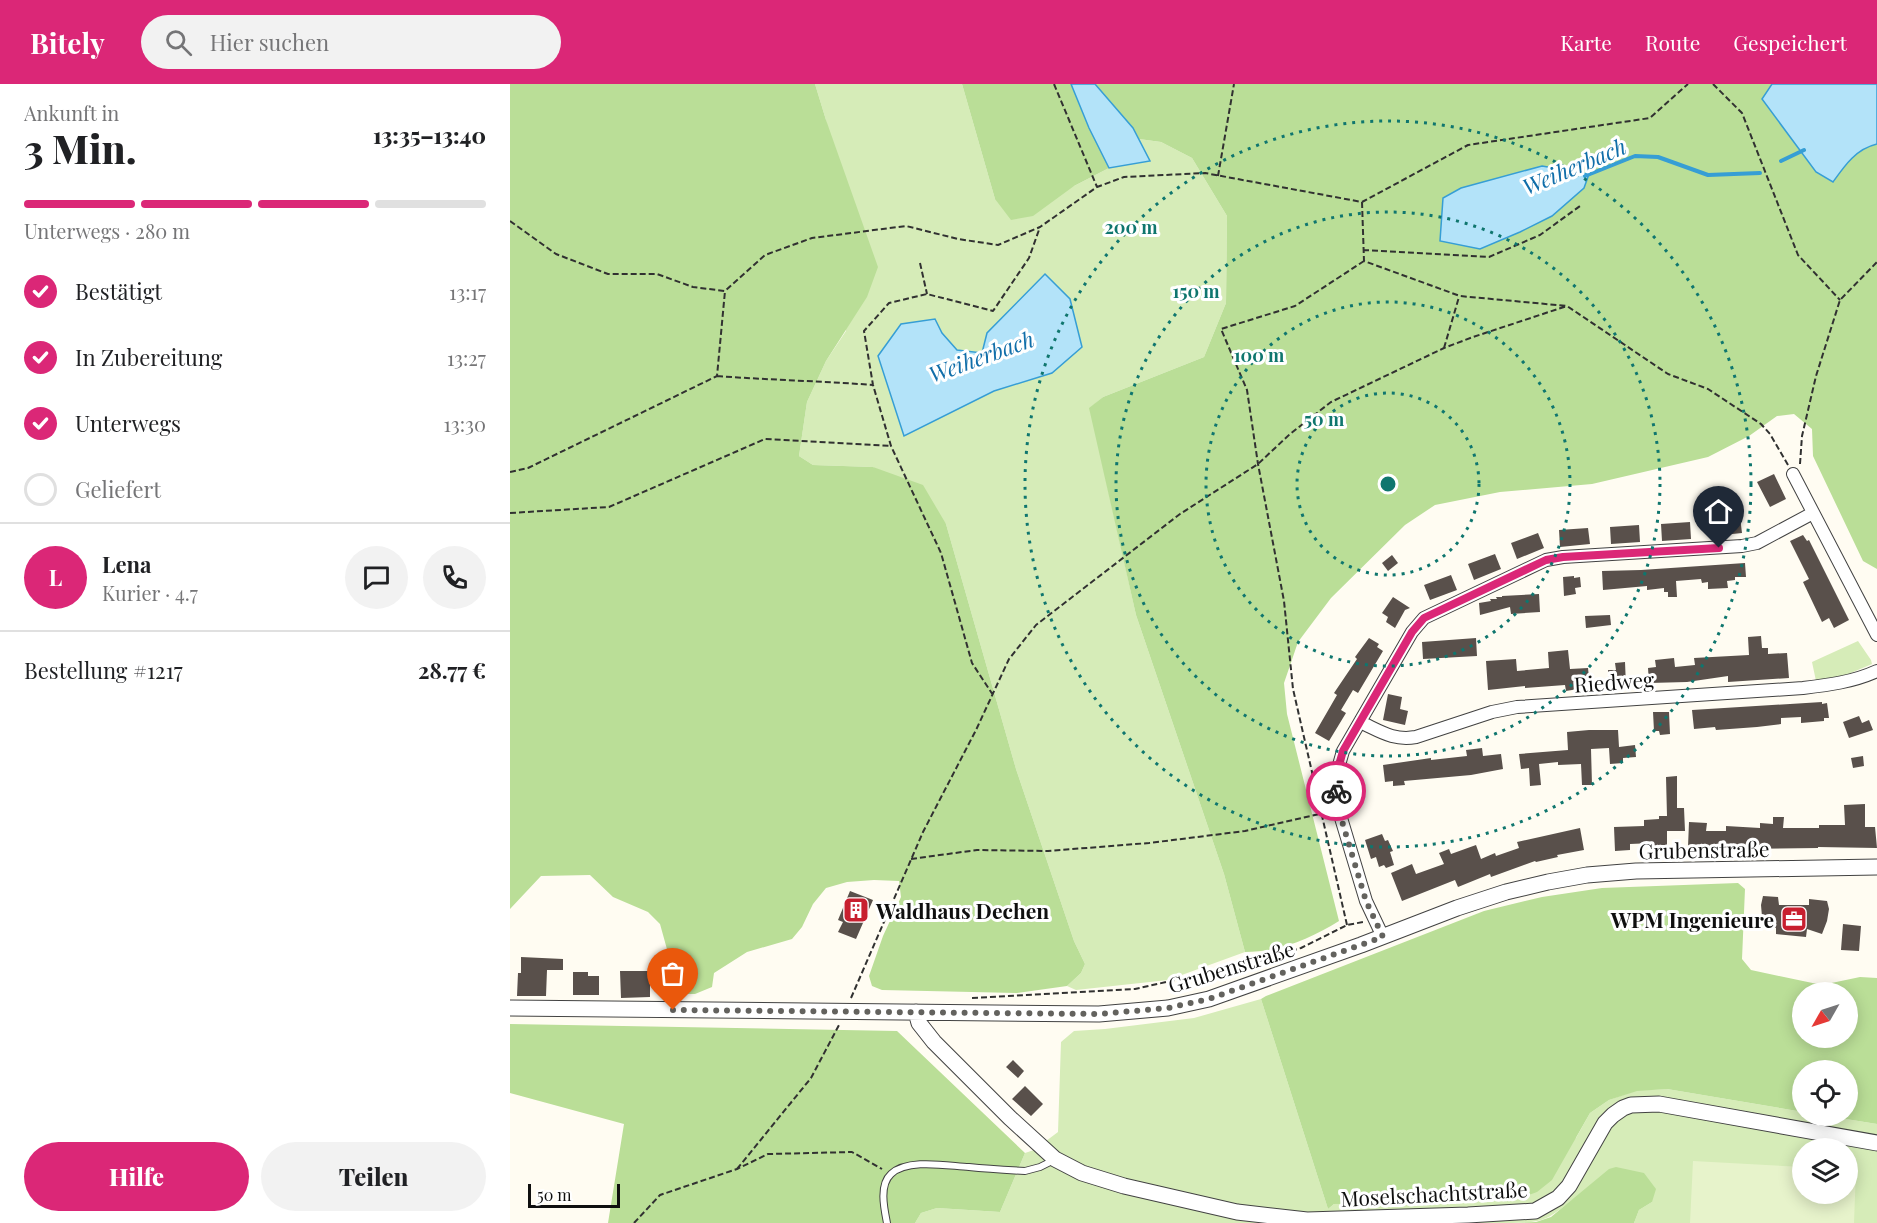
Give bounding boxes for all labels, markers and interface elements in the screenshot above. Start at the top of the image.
search box [141,15,561,69]
text: Bitely [30,24,105,61]
icon: search [162,26,195,59]
text: Hier suchen [210,27,329,57]
text: Karte [1560,28,1612,56]
text: Route [1645,28,1700,56]
text: Gespeichert [1733,28,1847,56]
text: Ankunft in [24,99,119,126]
text: 13:35–13:40 [373,120,486,150]
text: 3 Min. [24,122,136,174]
water label: Weiherbach [1517,131,1631,201]
text: 200 m [1104,215,1158,239]
text: Unterwegs · 280 m [24,217,190,244]
icon: check [24,275,57,308]
text: Bestätigt [75,276,162,306]
text: 13:17 [449,278,486,305]
text: 150 m [1172,279,1220,303]
water label: Weiherbach [924,323,1038,389]
icon: check [24,341,57,374]
text: In Zubereitung [75,342,222,372]
text: 100 m [1234,343,1285,367]
text: 13:27 [447,344,486,371]
icon: check [24,407,57,440]
text: 50 m [1304,407,1345,431]
text: Unterwegs [75,408,181,438]
text: 13:30 [444,410,486,437]
text: Geliefert [75,474,161,504]
centre of rings [1378,474,1398,494]
pin [1693,486,1744,548]
icon: home [1702,495,1735,528]
button: chat [345,546,408,609]
button: phone [423,546,486,609]
text: Lena [102,549,151,579]
text: L [49,562,62,592]
text: Kurier · 4.7 [102,579,198,606]
text: Bestellung #1217 [24,655,183,685]
text: 28.77 € [418,655,486,685]
street label: Riedweg [1573,664,1655,698]
courier [1306,761,1366,821]
icon: bike [1320,775,1353,808]
street label: Grubenstraße [1638,834,1770,864]
building icon: Waldhaus Dechen [841,895,871,925]
place label: Waldhaus Dechen [875,896,1049,924]
office icon: WPM Ingenieure [1779,904,1809,934]
place label: WPM Ingenieure [1610,905,1774,933]
street label: Grubenstraße [1164,933,1298,999]
pin [647,948,698,1010]
icon: bag [656,957,689,990]
north arrow [1792,982,1858,1048]
map controls [1792,982,1858,1204]
button: locate [1792,1060,1858,1126]
button: layers [1792,1138,1858,1204]
button: Hilfe [24,1142,249,1211]
button: Teilen [261,1142,486,1211]
street label: Moselschachtstraße [1340,1174,1528,1212]
scale bar [528,1181,620,1208]
text: 50 m [537,1184,571,1205]

